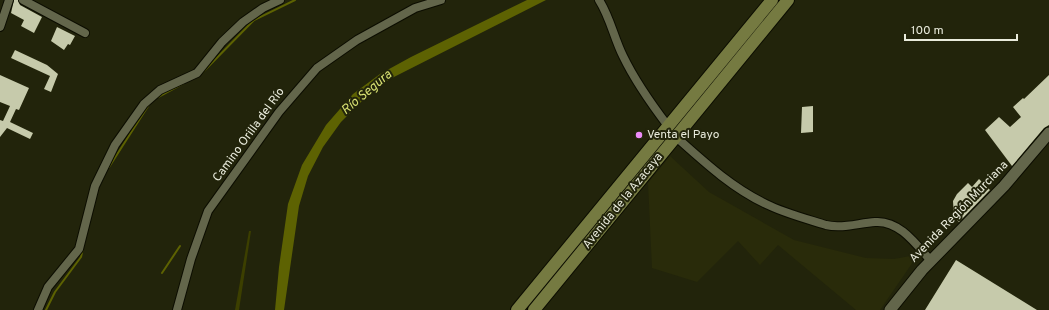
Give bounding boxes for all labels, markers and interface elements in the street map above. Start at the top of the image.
scale bar [905,16,1017,42]
text: 100 m [911,23,944,39]
water label: Río Segura [339,67,396,119]
street label: Camino Orilla del Río [209,84,289,185]
place label: Venta el Payo [647,127,720,143]
marker: Venta el Payo [634,130,644,140]
street label: Avenida de la Azacaya [579,150,667,252]
street label: Avenida Región Murciana [906,158,1012,266]

